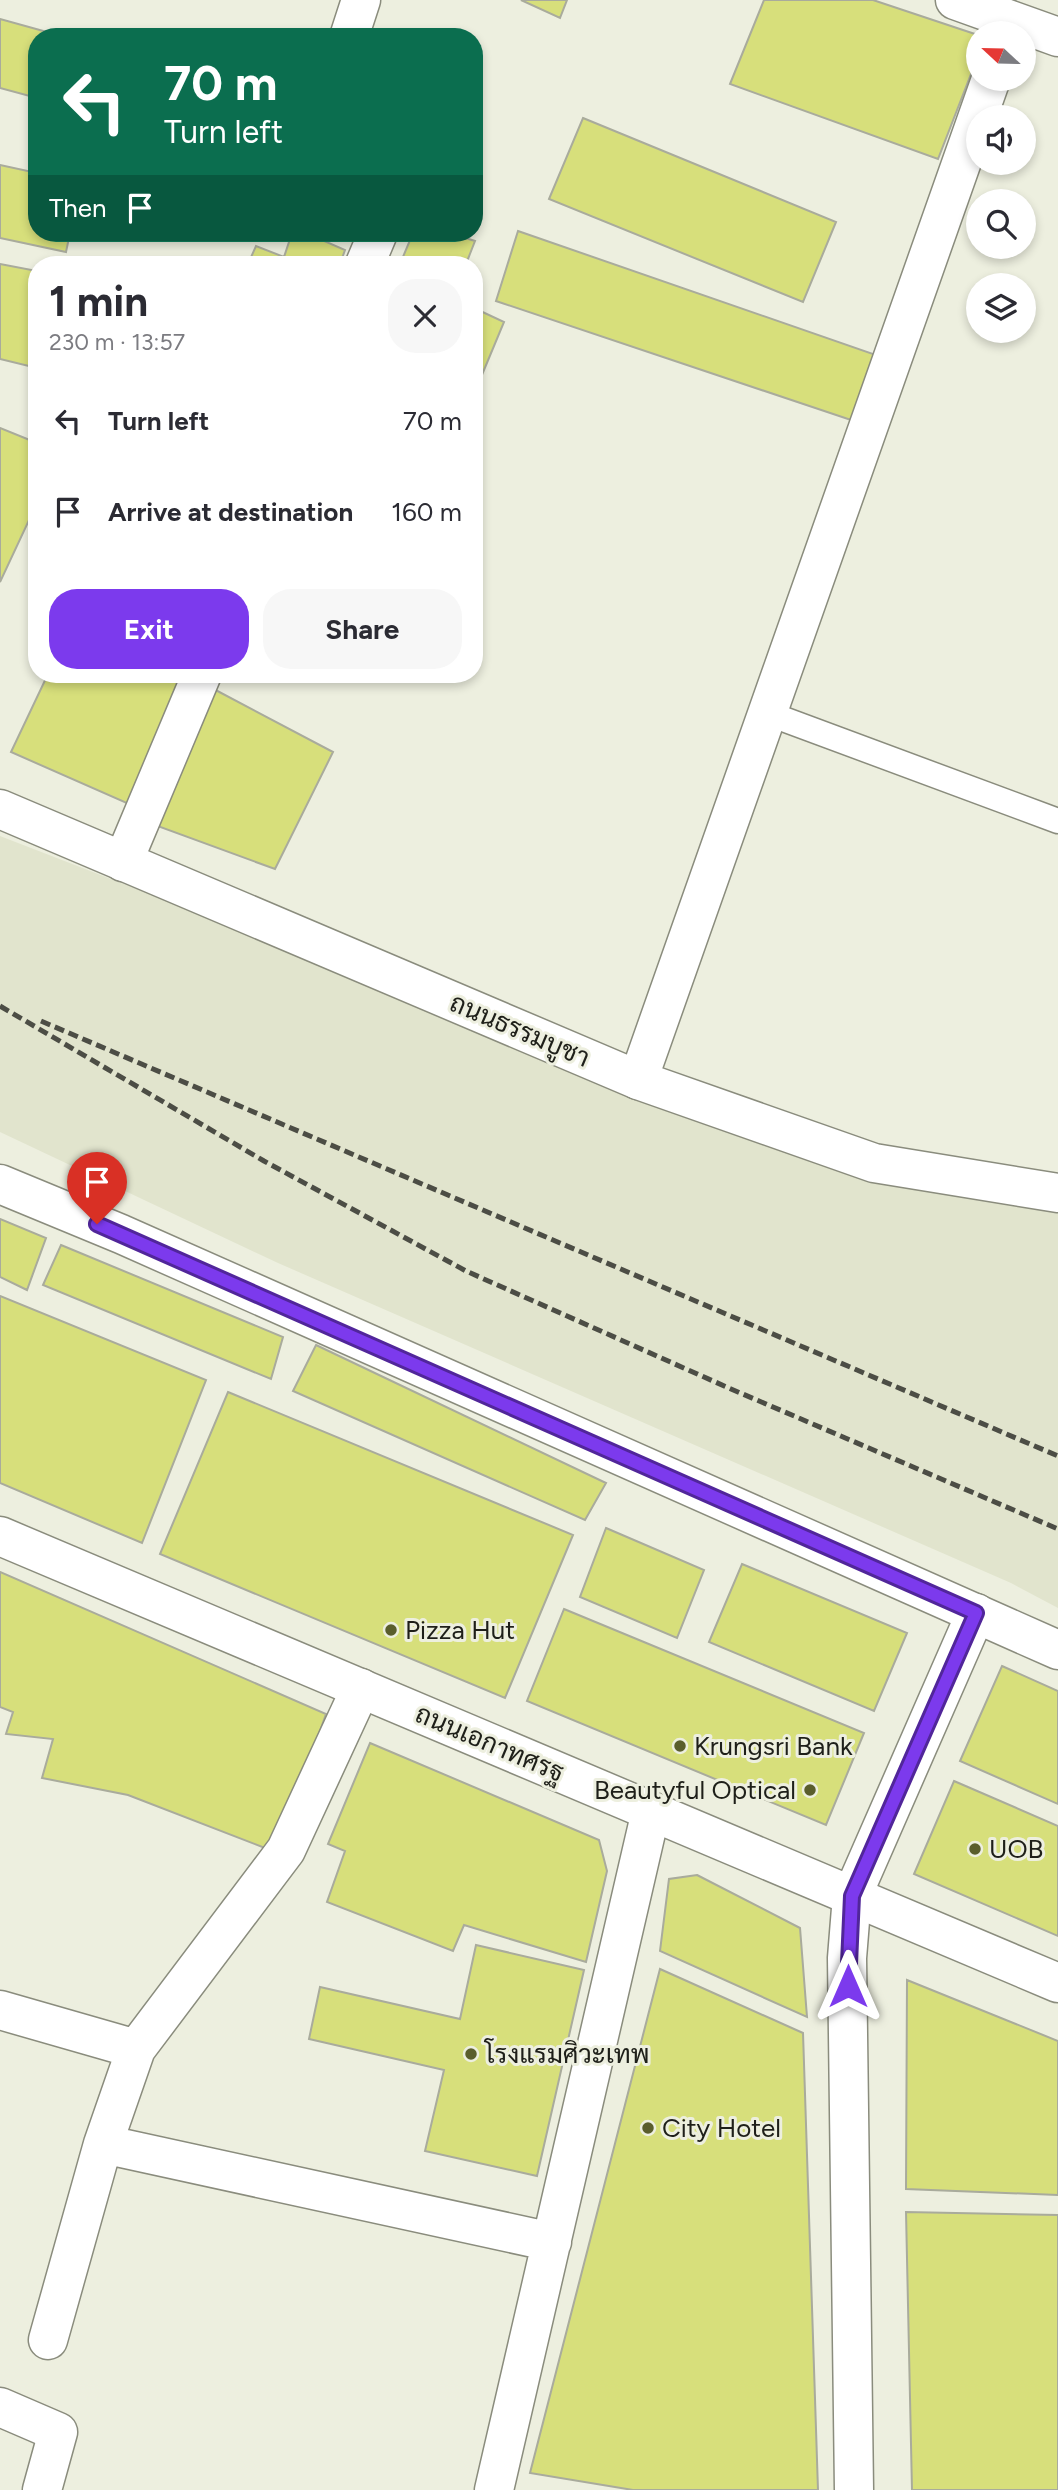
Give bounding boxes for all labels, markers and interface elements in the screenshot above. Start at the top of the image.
north arrow [966,21,1036,91]
map controls [966,21,1036,343]
text: 70 m [164,53,277,112]
icon: left [49,56,140,147]
button: sound [966,105,1036,175]
text: Turn left [164,113,283,151]
icon: arrive [121,189,159,227]
button: search [966,189,1036,259]
text: Then [49,192,107,224]
button: layers [966,273,1036,343]
text: 1 min [49,276,148,327]
button: close [388,279,462,353]
text: 230 m · 13:57 [49,328,185,356]
icon: left [49,402,87,440]
text: Turn left [108,405,209,437]
text: 70 m [403,405,462,437]
icon: arrive [49,493,87,531]
text: Arrive at destination [108,496,353,528]
text: 160 m [391,496,462,528]
button: Exit [49,589,249,669]
button: Share [263,589,462,669]
street label: ถนนธรรมบูชา [445,986,595,1076]
pin [67,1152,127,1224]
icon: arrive [78,1163,116,1201]
place label: Pizza Hut [405,1614,515,1646]
marker: Pizza Hut [383,1622,399,1638]
street label: ถนนเอกาทศรฐ [410,1697,569,1791]
place label: Krungsri Bank [694,1730,853,1762]
marker: Krungsri Bank [672,1738,688,1754]
place label: Beautyful Optical [594,1774,796,1806]
marker: Beautyful Optical [802,1782,818,1798]
place label: UOB [989,1833,1043,1865]
marker: UOB [967,1841,983,1857]
position arrow [811,1949,885,2023]
place label: โรงแรมศิวะเทพ [483,2038,650,2070]
marker: โรงแรมศิวะเทพ [463,2046,479,2062]
place label: City Hotel [662,2112,781,2144]
marker: City Hotel [640,2120,656,2136]

